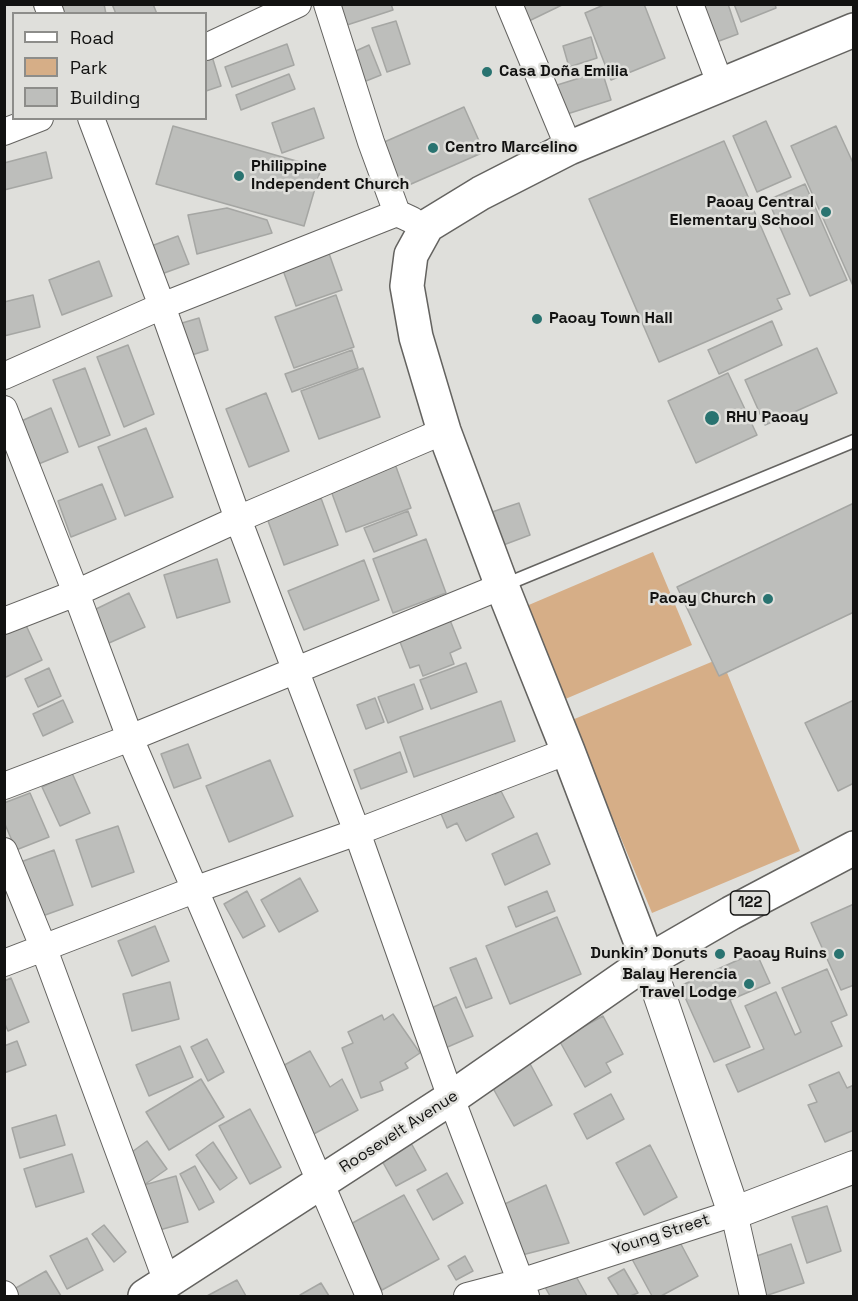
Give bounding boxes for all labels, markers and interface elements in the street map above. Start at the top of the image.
legend [12,12,207,120]
text: Road [70,26,114,49]
text: Park [70,56,107,79]
place label: Casa Doña Emilia [499,62,628,82]
marker: Casa Doña Emilia [480,65,494,79]
text: Building [70,86,140,109]
place label: Centro Marcelino [445,138,578,158]
marker: Centro Marcelino [426,141,440,155]
place label: Philippine Independent Church [251,157,409,195]
marker: Philippine Independent Church [232,169,246,183]
place label: Paoay Central Elementary School [670,193,814,231]
marker: Paoay Central Elementary School [819,205,833,219]
place label: Paoay Town Hall [549,309,673,329]
marker: Paoay Town Hall [530,312,544,326]
place label: RHU Paoay [726,408,809,428]
marker: RHU Paoay [703,409,721,427]
place label: Paoay Church [650,589,756,609]
marker: Paoay Church [761,592,775,606]
road number: 122 [730,891,770,915]
place label: Dunkin' Donuts [590,944,708,964]
place label: Paoay Ruins [733,944,827,964]
marker: Dunkin' Donuts [713,947,727,961]
marker: Paoay Ruins [832,947,846,961]
place label: Balay Herencia Travel Lodge [622,965,737,1003]
marker: Balay Herencia Travel Lodge [742,977,756,991]
street label: Roosevelt Avenue [336,1087,462,1177]
street label: Young Street [610,1210,712,1260]

